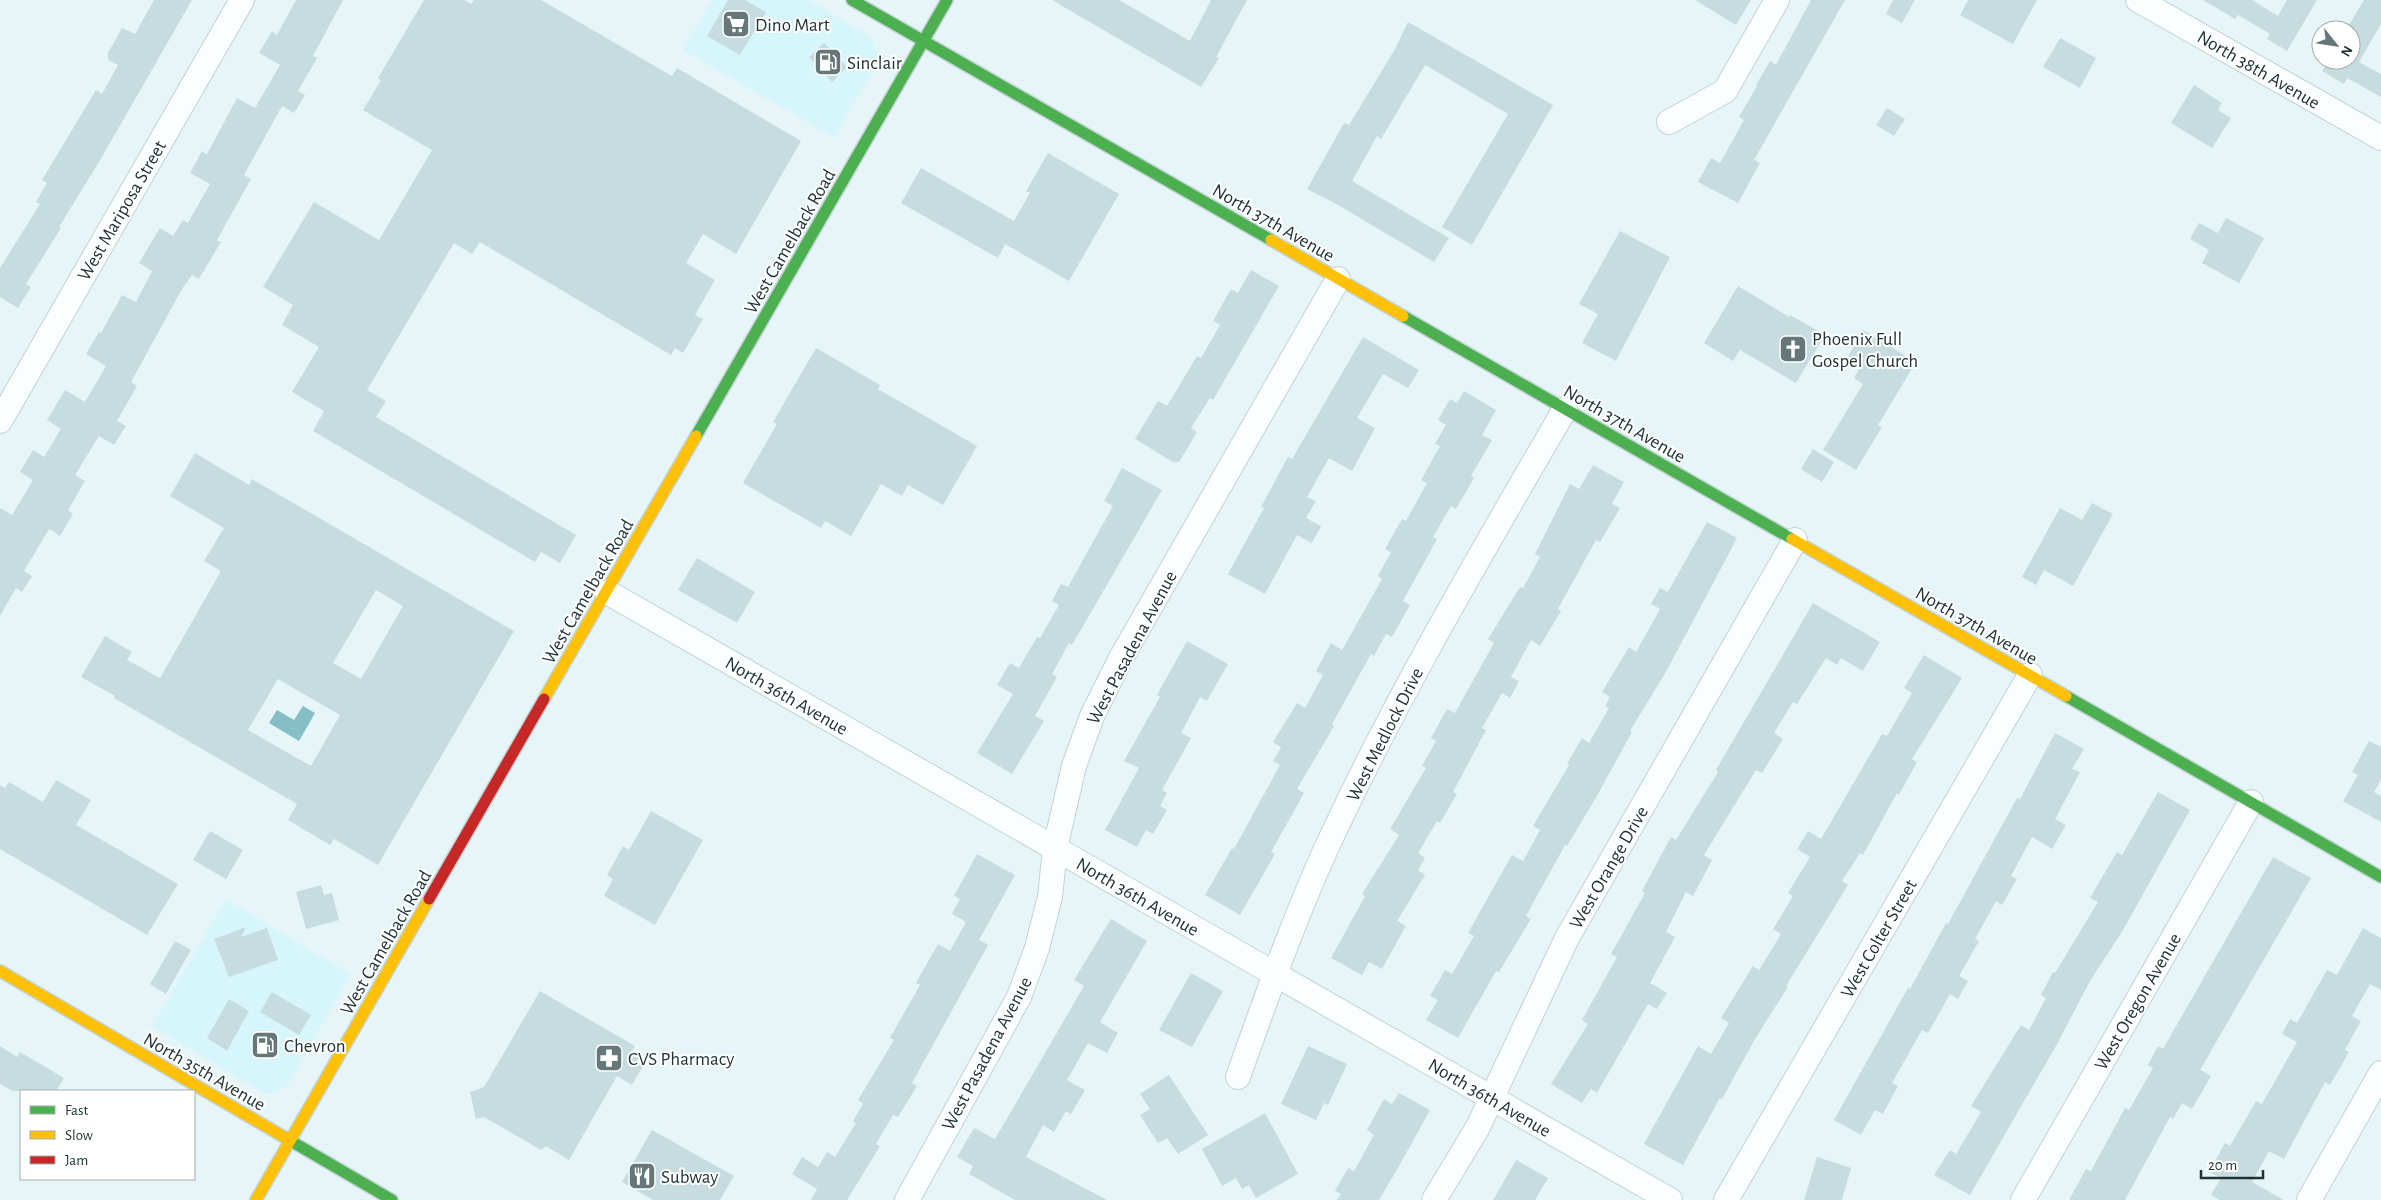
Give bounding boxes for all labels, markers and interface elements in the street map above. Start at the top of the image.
supermarket icon: Dino Mart [721,9,751,39]
place label: Dino Mart [755,16,830,35]
north arrow [2311,20,2361,70]
street label: North 38th Avenue [2194,28,2323,113]
text: N [2338,43,2355,59]
fuel station icon: Sinclair [813,47,843,77]
place label: Sinclair [847,54,902,73]
street label: West Mariposa Street [75,138,170,284]
street label: West Camelback Road [741,166,840,317]
street label: North 37th Avenue [1209,181,1337,266]
place label: Phoenix Full Gospel Church [1812,330,1918,371]
church icon: Phoenix Full Gospel Church [1778,334,1808,364]
street label: North 37th Avenue [1560,382,1688,467]
street label: West Camelback Road [539,516,638,667]
street label: West Pasadena Avenue [1084,568,1181,728]
street label: North 37th Avenue [1912,584,2040,669]
street label: North 36th Avenue [722,654,851,739]
street label: West Medlock Drive [1344,665,1427,804]
street label: West Orange Drive [1567,803,1652,932]
street label: North 36th Avenue [1073,855,1202,940]
street label: West Camelback Road [337,867,436,1018]
street label: West Colter Street [1838,876,1921,1001]
street label: West Oregon Avenue [2091,930,2185,1073]
street label: West Pasadena Avenue [939,974,1036,1134]
street label: North 35th Avenue [140,1030,268,1115]
fuel station icon: Chevron [250,1030,280,1060]
place label: Chevron [284,1037,346,1056]
pharmacy icon: CVS Pharmacy [594,1043,624,1073]
place label: CVS Pharmacy [628,1050,734,1069]
street label: North 36th Avenue [1425,1056,1554,1141]
legend [20,1090,195,1180]
text: Fast [65,1103,89,1118]
text: Slow [65,1128,93,1143]
scale bar [2201,1148,2264,1180]
text: Jam [65,1153,88,1168]
text: 20 m [2208,1158,2237,1173]
restaurant icon: Subway [627,1161,657,1191]
place label: Subway [661,1168,718,1187]

